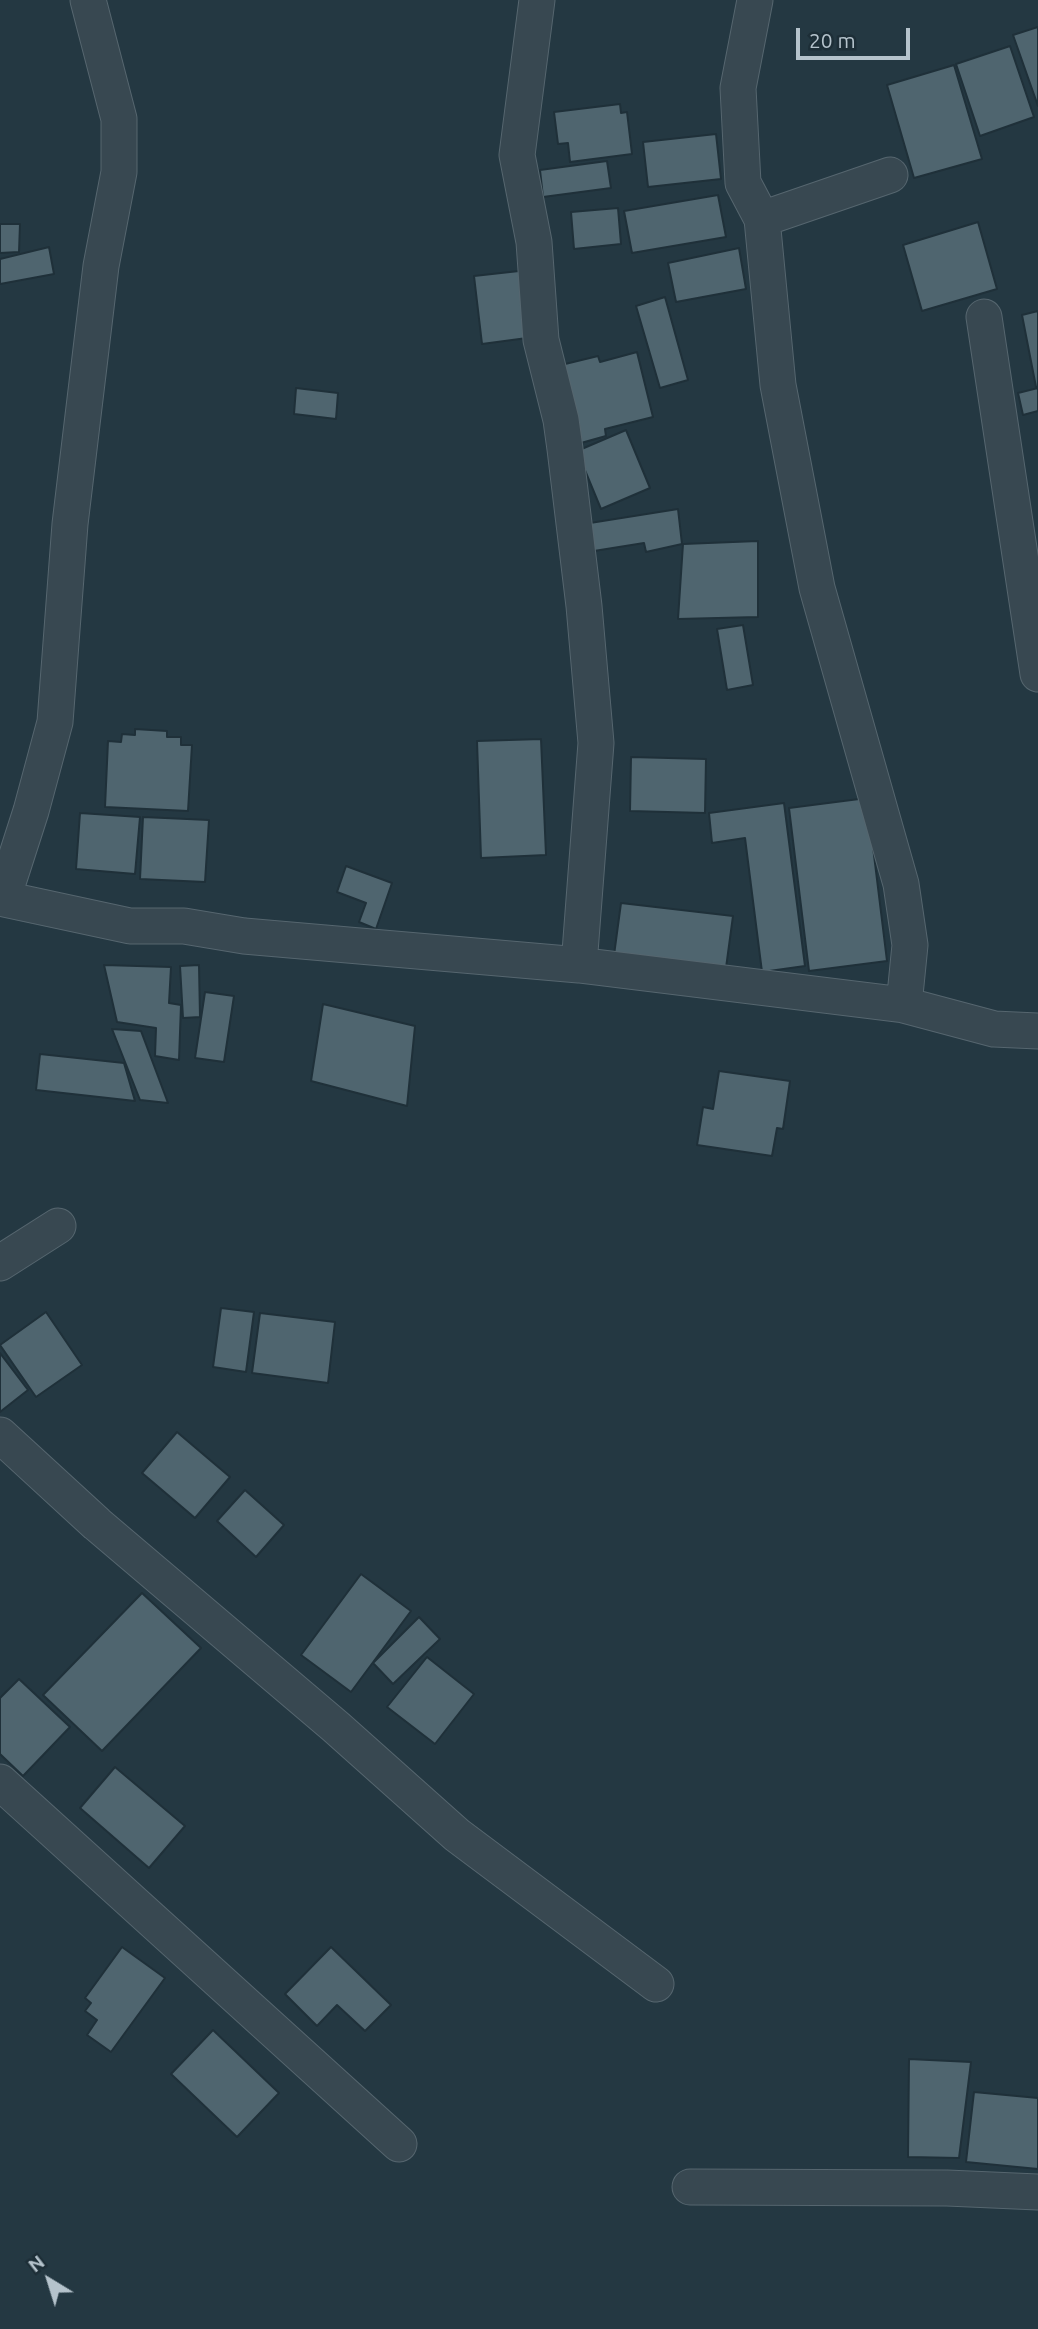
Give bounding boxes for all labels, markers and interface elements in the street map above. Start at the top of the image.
scale bar [800,14,914,58]
text: 20 m [809,28,856,52]
north arrow [14,2245,84,2315]
text: N [24,2250,48,2276]

